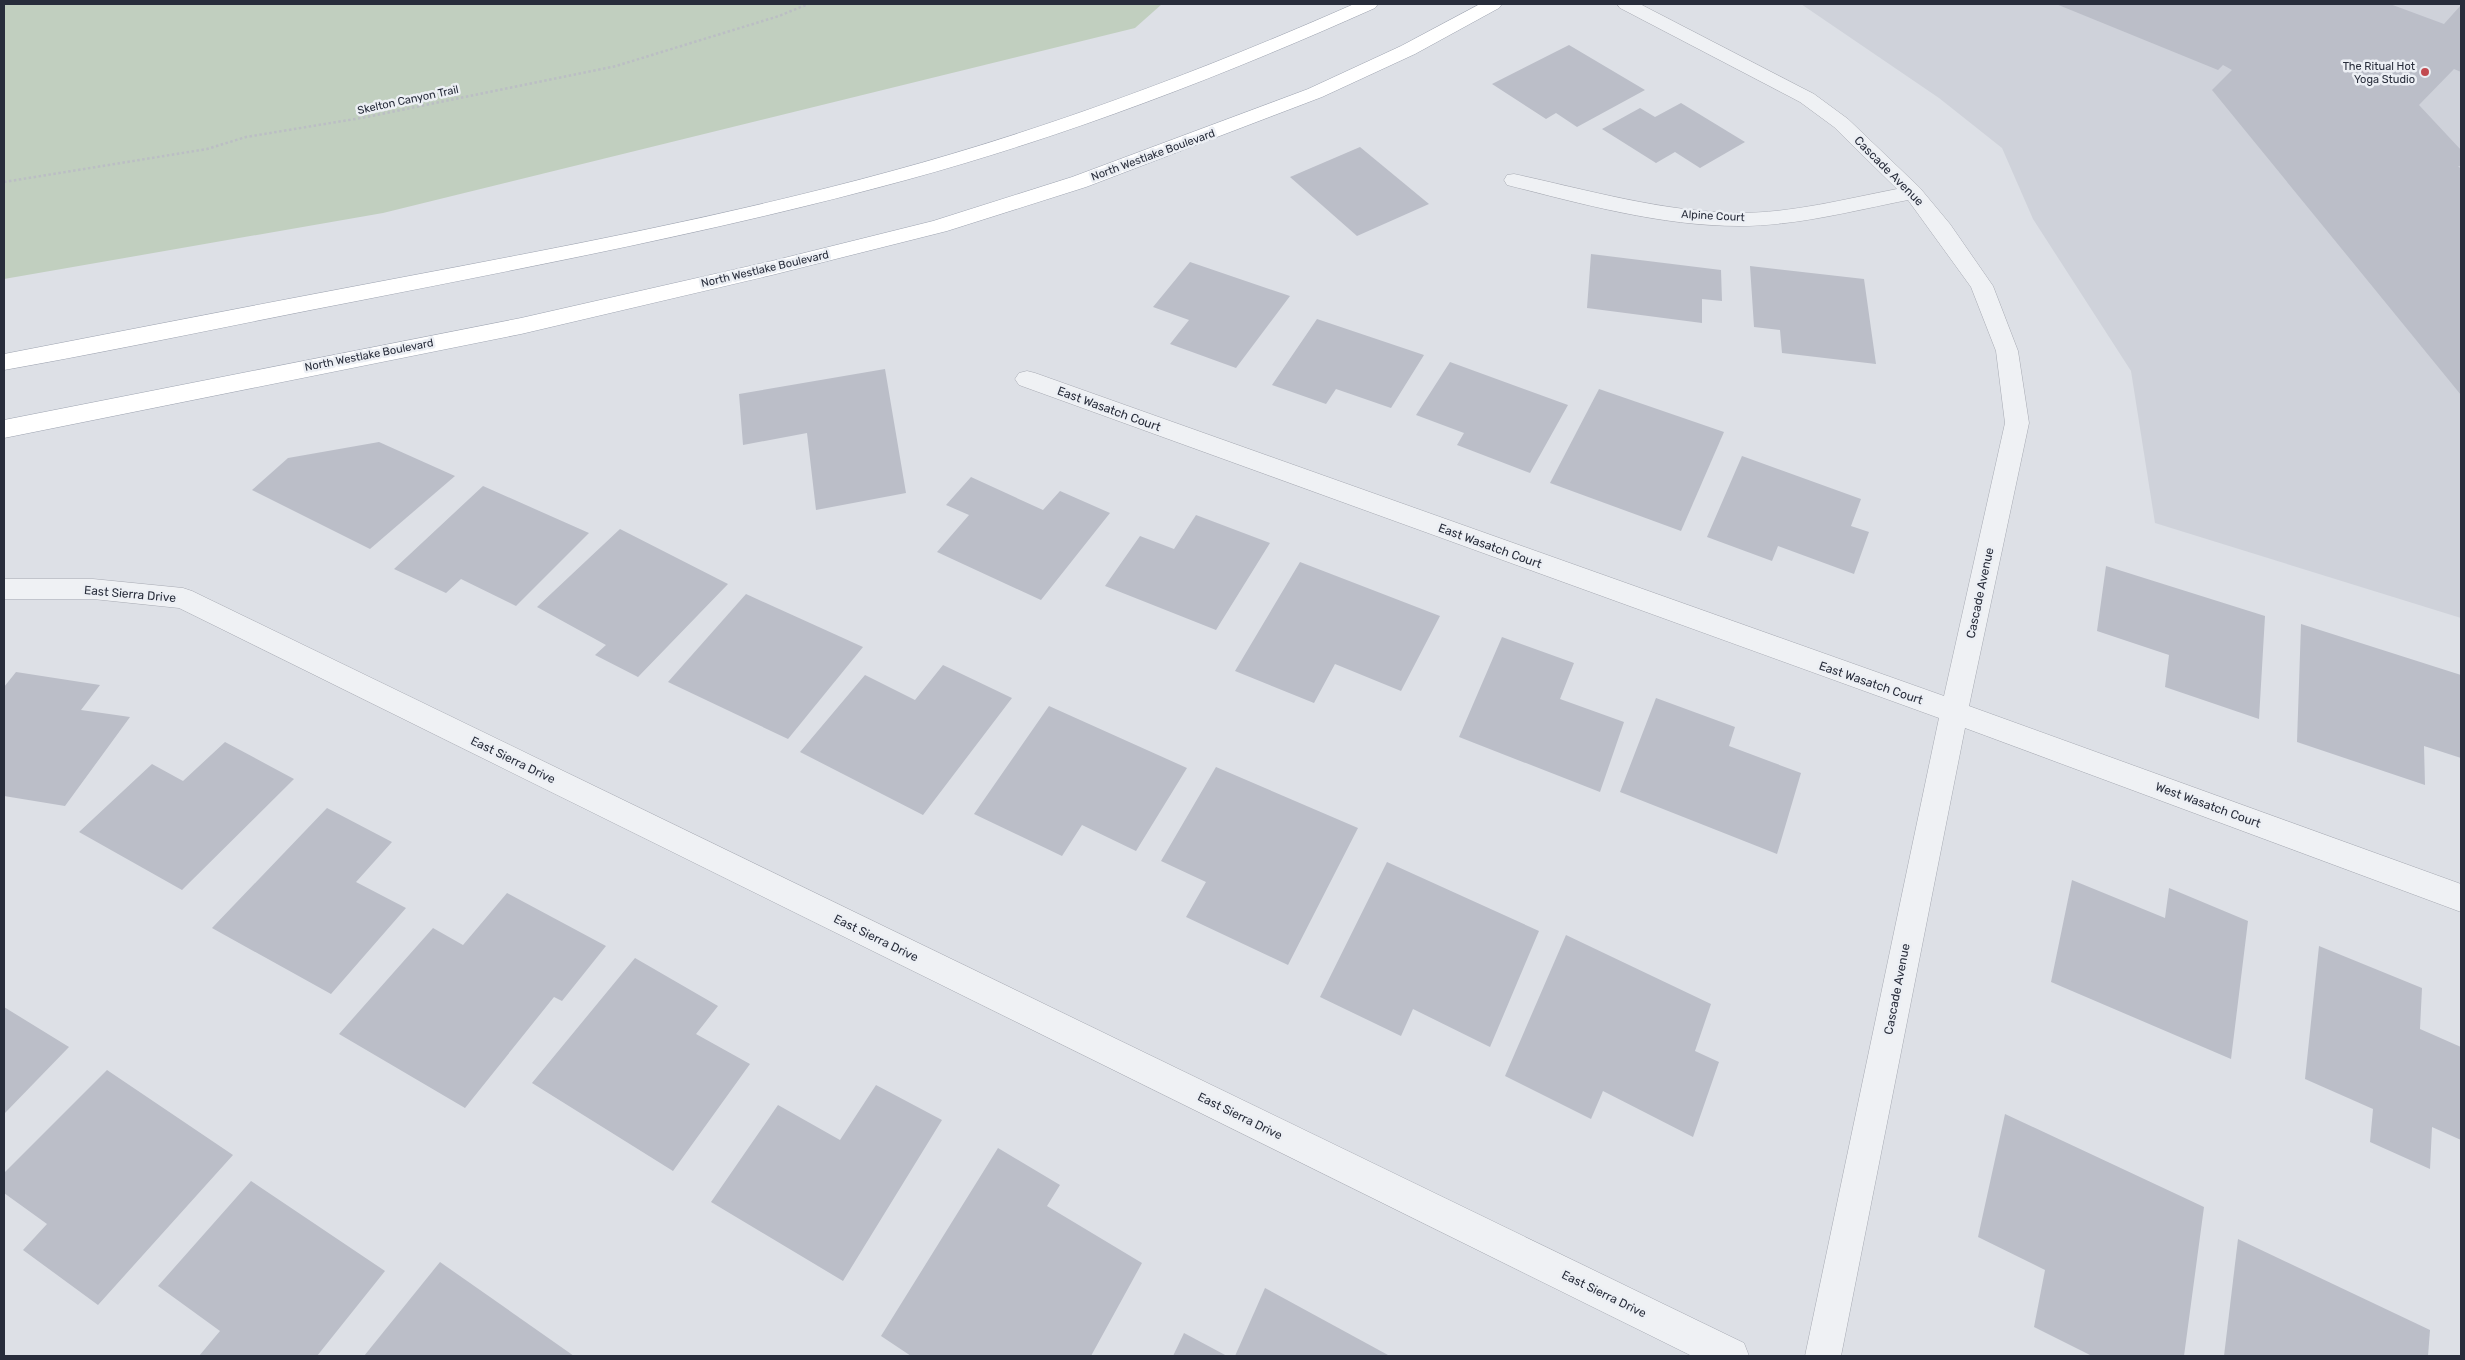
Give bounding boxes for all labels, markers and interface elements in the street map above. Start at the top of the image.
place label: The Ritual Hot Yoga Studio [2343,60,2416,86]
marker: The Ritual Hot Yoga Studio [2419,66,2431,78]
street label: Skelton Canyon Trail [356,83,460,117]
street label: North Westlake Boulevard [1089,127,1217,183]
street label: Cascade Avenue [1851,133,1927,209]
street label: Alpine Court [1681,208,1746,224]
street label: North Westlake Boulevard [700,248,830,290]
street label: North Westlake Boulevard [304,336,434,374]
street label: East Wasatch Court [1055,384,1163,434]
street label: East Wasatch Court [1436,521,1544,571]
street label: Cascade Avenue [1964,546,1997,640]
street label: East Sierra Drive [83,583,177,605]
street label: East Wasatch Court [1817,659,1925,707]
street label: East Sierra Drive [468,733,558,787]
street label: West Wasatch Court [2153,779,2263,831]
street label: East Sierra Drive [831,911,921,965]
street label: Cascade Avenue [1881,942,1913,1036]
street label: East Sierra Drive [1195,1089,1285,1143]
street label: East Sierra Drive [1559,1267,1649,1321]

